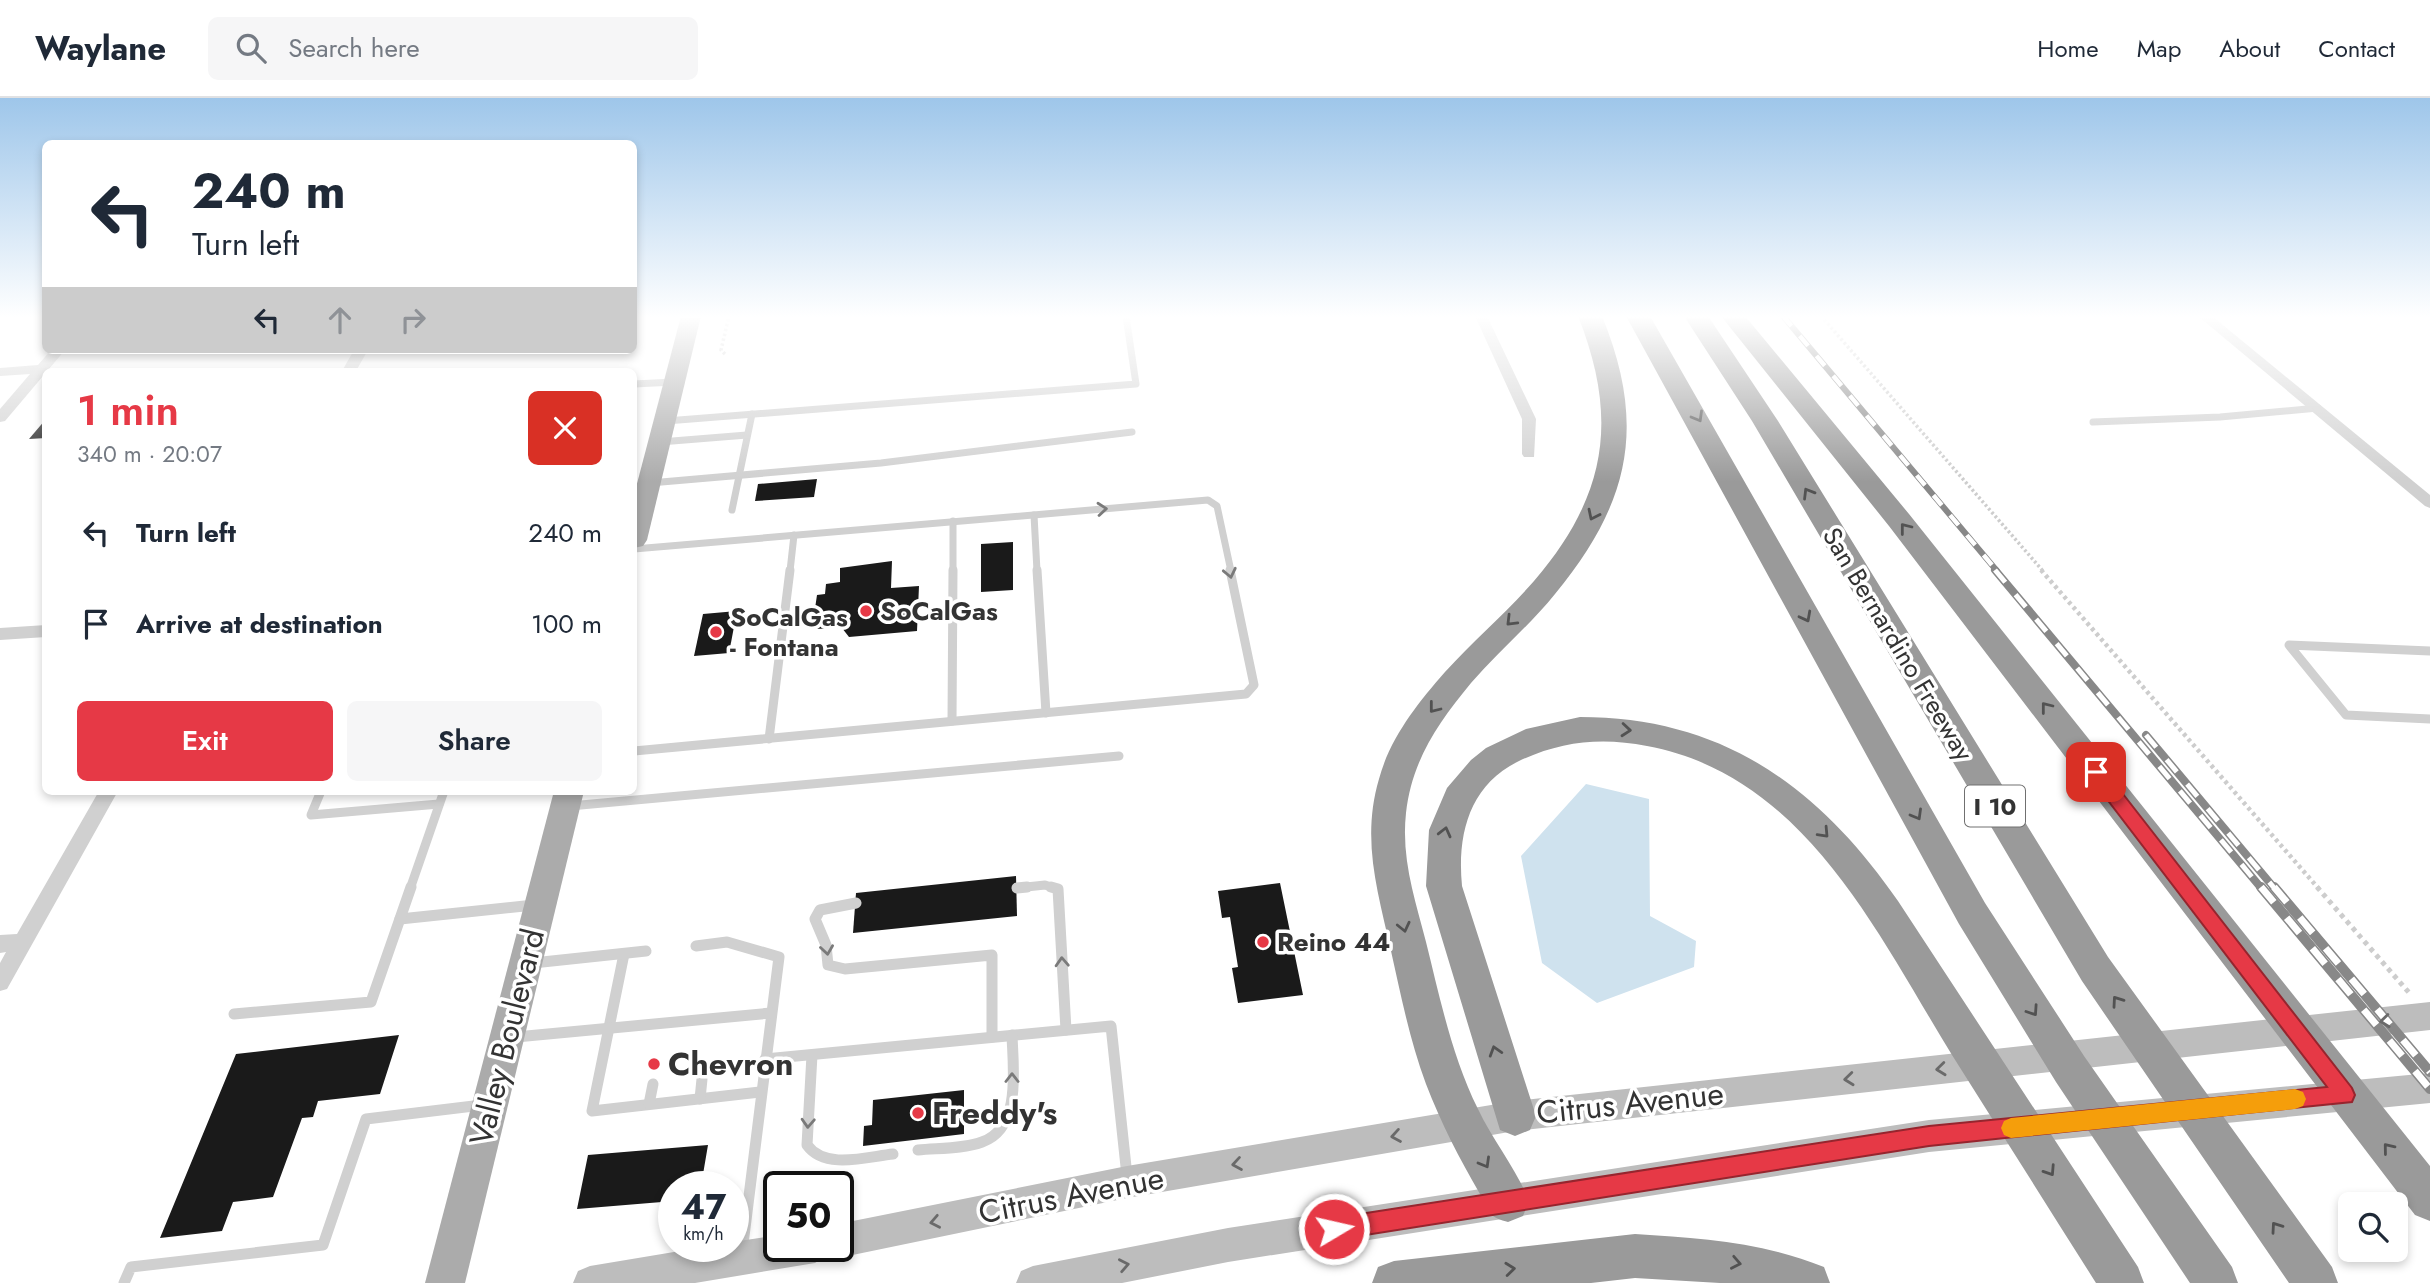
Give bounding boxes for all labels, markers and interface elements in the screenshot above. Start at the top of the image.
search box [208,17,698,80]
text: Waylane [35,25,166,72]
icon: search [232,29,270,67]
text: Search here [288,29,420,67]
text: Home [2037,31,2099,66]
text: Map [2137,31,2181,66]
text: About [2219,31,2280,66]
text: Contact [2318,31,2395,66]
text: 240 m [192,156,346,226]
icon: left [77,168,168,259]
text: Turn left [192,221,299,267]
icon: left [248,301,286,339]
icon: ahead [321,301,359,339]
icon: right [394,301,432,339]
text: 1 min [77,380,179,441]
button: close [528,391,602,465]
one-way arrow [1690,409,1703,422]
text: 340 m · 20:07 [77,437,222,471]
one-way arrow [1803,488,1816,501]
one-way arrow [1097,502,1108,517]
one-way arrow [1587,508,1601,520]
icon: left [77,514,115,552]
text: Turn left [136,514,236,552]
text: 240 m [528,514,602,552]
street label: San Bernardino Freeway [1813,520,1983,768]
one-way arrow [1901,524,1914,536]
one-way arrow [1222,567,1237,579]
place label: SoCalGas [880,592,998,630]
place label: SoCalGas - Fontana [730,598,848,666]
marker: SoCalGas [858,603,874,619]
icon: arrive [77,605,115,643]
text: Arrive at destination [136,605,383,643]
text: 100 m [531,605,602,643]
one-way arrow [1798,610,1811,622]
one-way arrow [1506,613,1519,626]
marker: SoCalGas - Fontana [708,624,724,640]
one-way arrow [1429,700,1442,712]
button: Exit [77,701,333,781]
button: Share [347,701,602,781]
one-way arrow [2041,703,2054,715]
one-way arrow [1621,722,1632,737]
pin [2066,742,2126,802]
icon: arrive [2077,753,2115,791]
road number: I 10 [1965,786,2025,826]
one-way arrow [1909,808,1922,821]
one-way arrow [1816,825,1828,838]
one-way arrow [1437,826,1451,838]
one-way arrow [1396,921,1410,933]
place label: Reino 44 [1277,923,1390,961]
street label: Valley Boulevard [458,924,556,1150]
marker: Reino 44 [1255,934,1271,950]
one-way arrow [819,945,834,956]
one-way arrow [1055,956,1070,967]
one-way arrow [2113,996,2125,1009]
one-way arrow [2024,1003,2037,1016]
one-way arrow [2379,1013,2391,1028]
place label: Chevron [668,1041,793,1087]
one-way arrow [1489,1045,1504,1057]
marker: Chevron [646,1056,662,1072]
one-way arrow [1935,1062,1947,1077]
street label: Citrus Avenue [1534,1070,1726,1136]
one-way arrow [1844,1072,1855,1087]
one-way arrow [1004,1073,1019,1084]
place label: Freddy's [932,1090,1057,1136]
marker: Freddy's [910,1105,926,1121]
one-way arrow [800,1118,815,1129]
one-way arrow [1390,1128,1402,1143]
one-way arrow [2383,1143,2396,1155]
street label: Citrus Avenue [974,1154,1168,1236]
one-way arrow [1477,1155,1490,1168]
one-way arrow [1231,1156,1243,1171]
one-way arrow [2041,1163,2054,1176]
speed limit sign: 50 [763,1171,854,1262]
text: 47 [681,1182,726,1232]
position arrow [1297,1192,1371,1266]
map controls [2338,1192,2408,1262]
button: search [2338,1192,2408,1262]
one-way arrow [929,1214,941,1229]
text: km/h [683,1221,724,1247]
one-way arrow [2272,1222,2285,1235]
one-way arrow [1730,1255,1742,1270]
one-way arrow [1118,1259,1130,1274]
one-way arrow [1505,1262,1516,1277]

